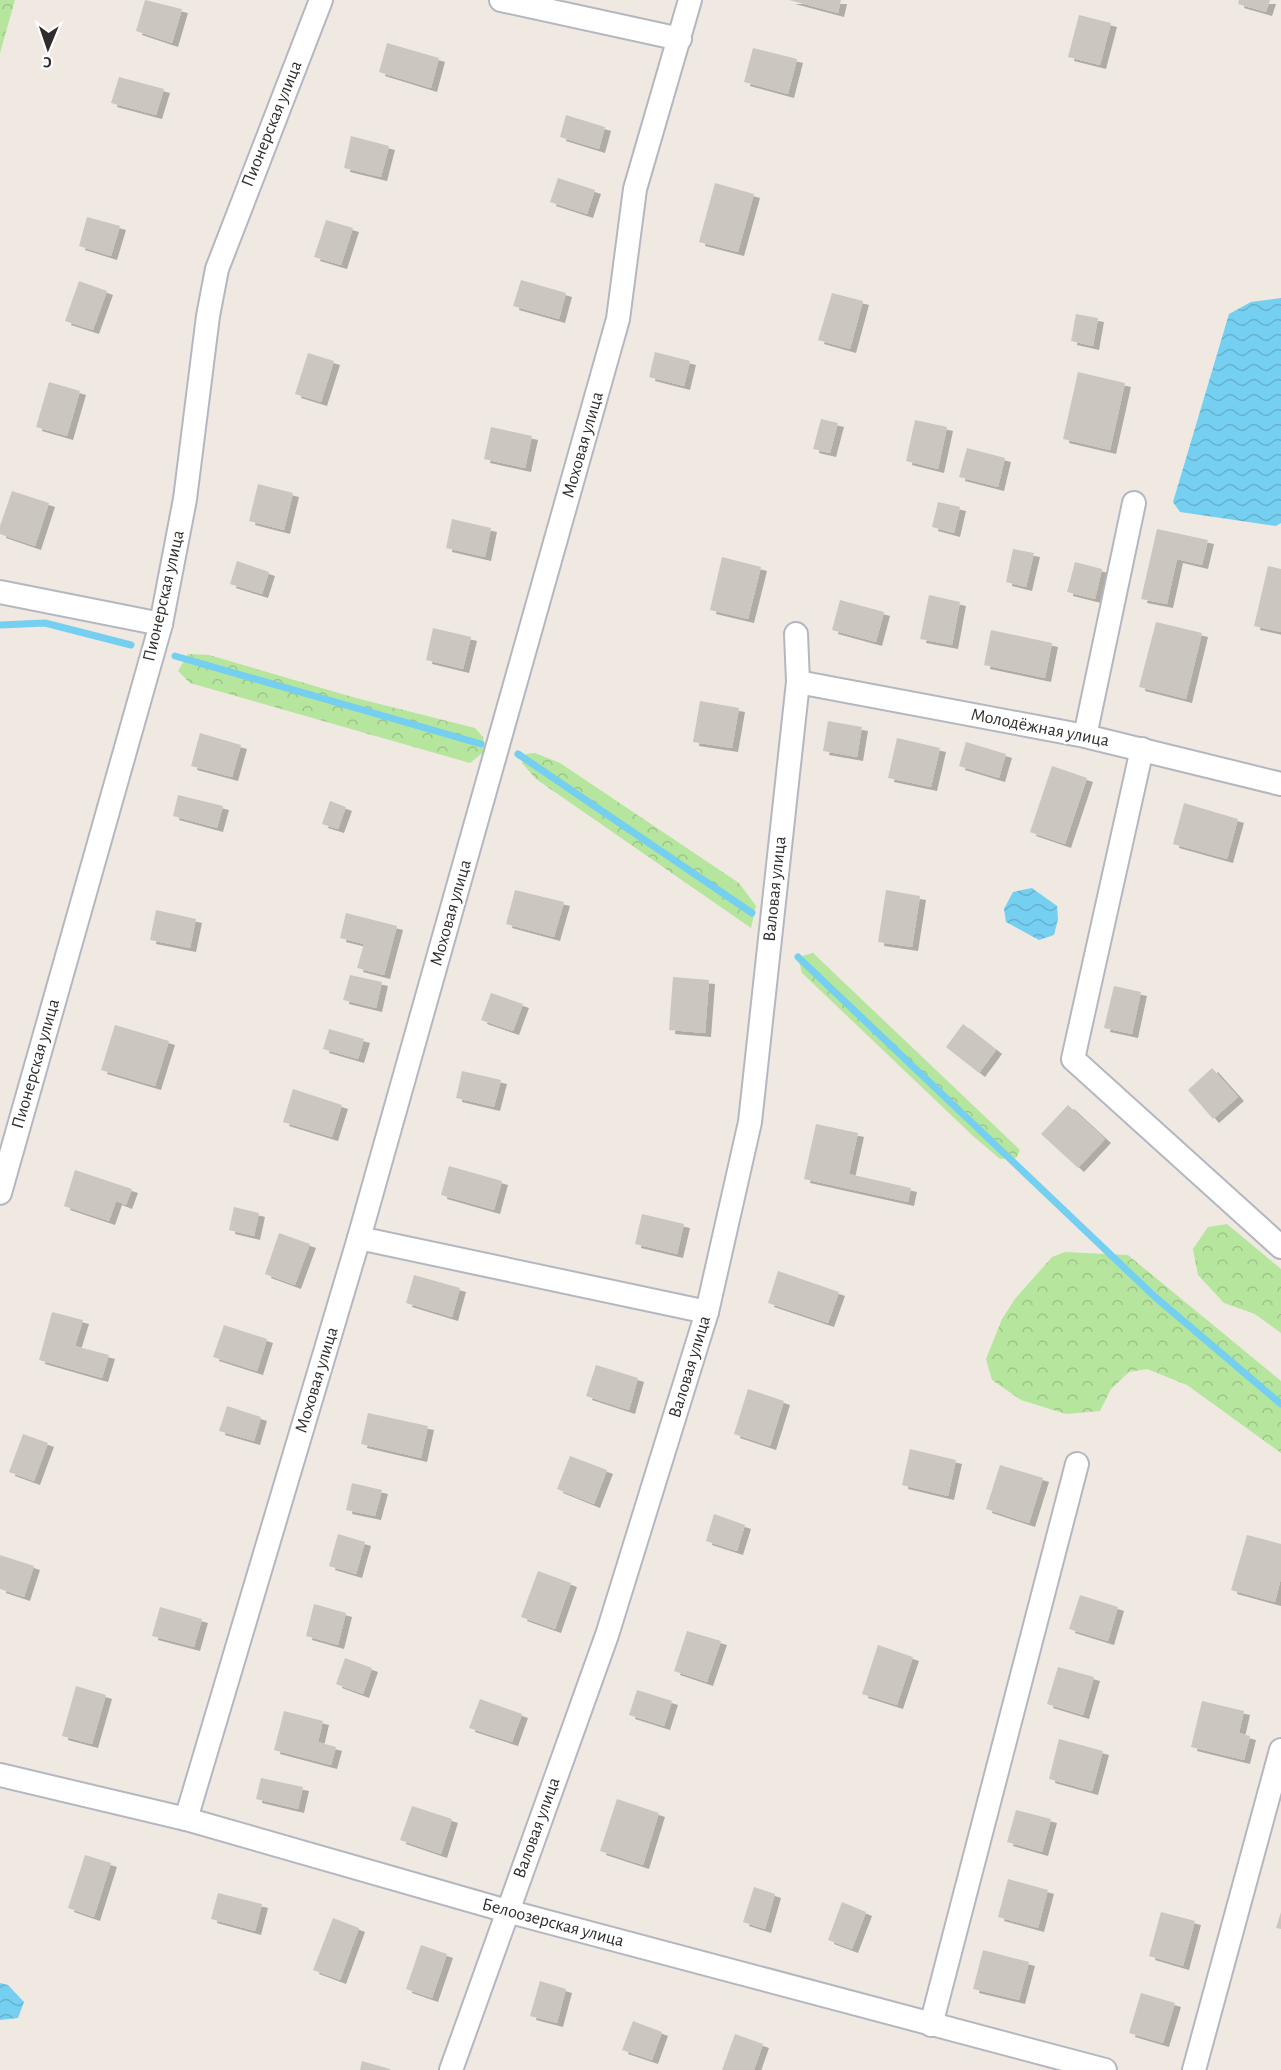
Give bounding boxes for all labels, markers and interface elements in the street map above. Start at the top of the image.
north arrow [18,18,78,78]
text: С [43,54,52,70]
street label: Пионерская улица [239,58,305,190]
street label: Моховая улица [559,390,607,500]
street label: Пионерская улица [140,529,188,663]
street label: Молодёжная улица [969,706,1111,750]
street label: Валовая улица [761,835,789,943]
street label: Моховая улица [427,858,475,968]
street label: Пионерская улица [9,997,63,1131]
street label: Валовая улица [666,1314,714,1420]
street label: Моховая улица [292,1325,342,1435]
street label: Валовая улица [510,1775,564,1881]
street label: Белоозерская улица [480,1895,626,1951]

